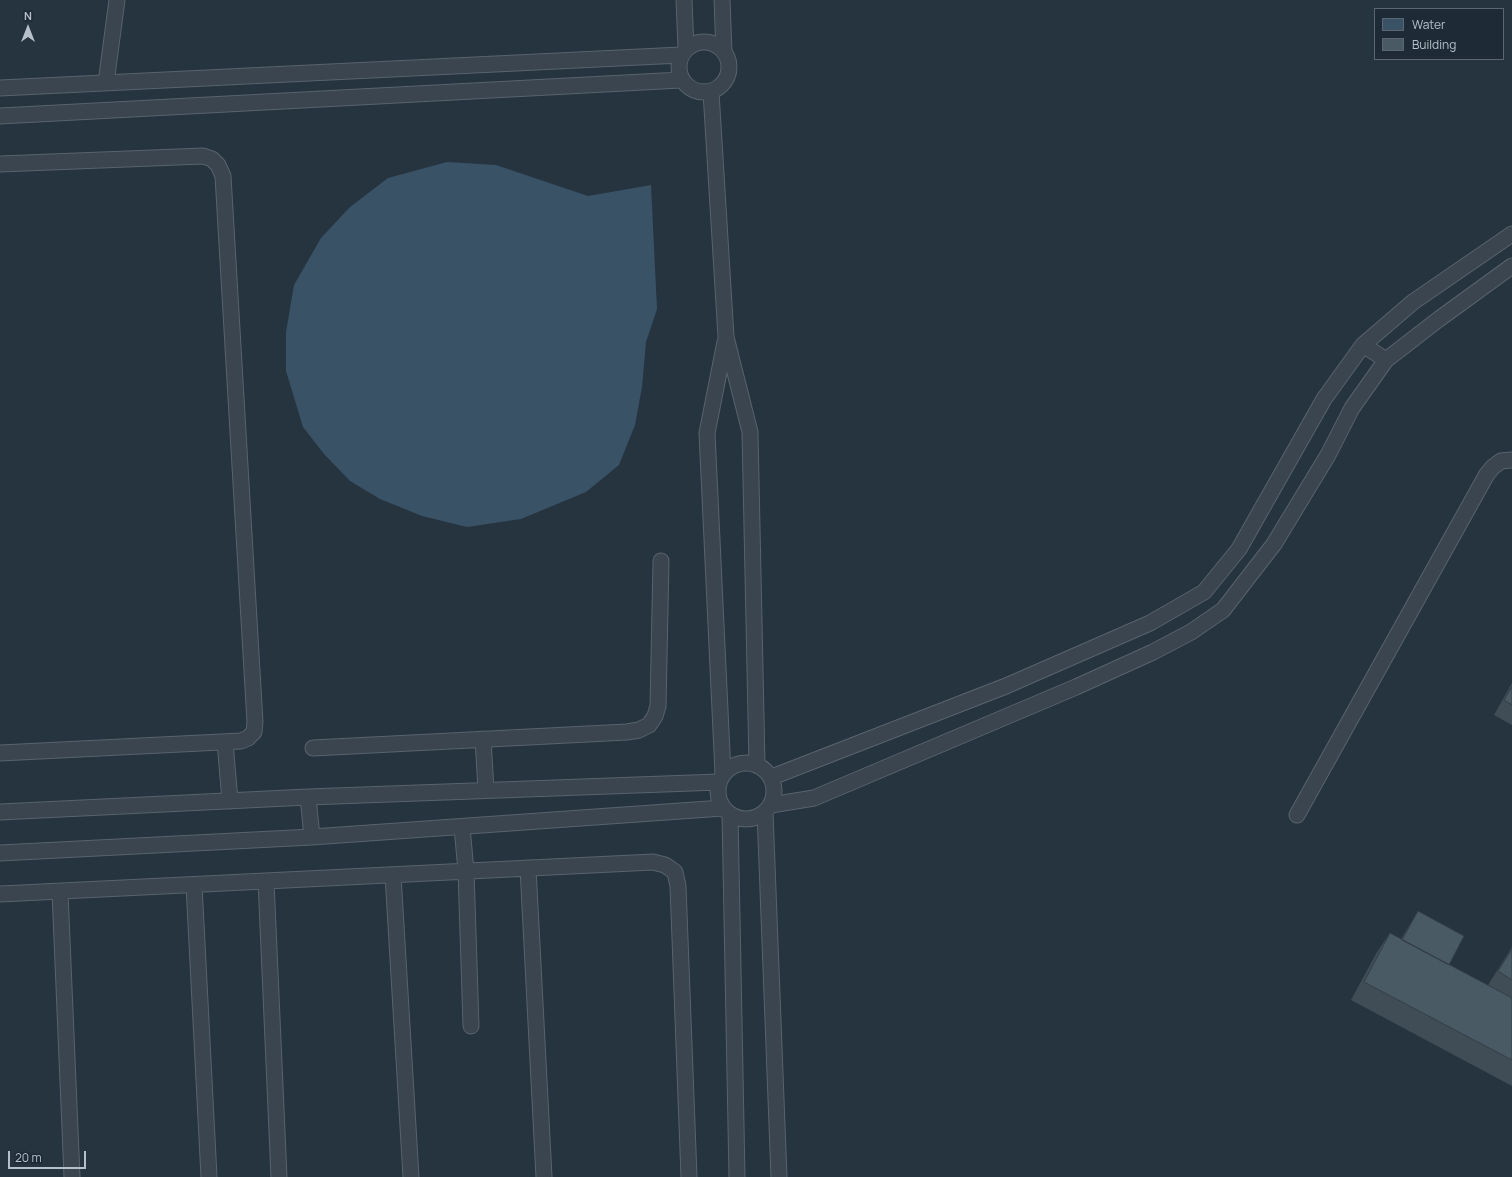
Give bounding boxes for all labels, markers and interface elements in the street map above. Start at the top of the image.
north arrow [8,8,48,48]
text: N [24,8,32,23]
legend [1374,8,1504,60]
text: Water [1412,16,1445,33]
text: Building [1412,36,1456,53]
scale bar [10,1143,88,1169]
text: 20 m [15,1149,42,1166]

